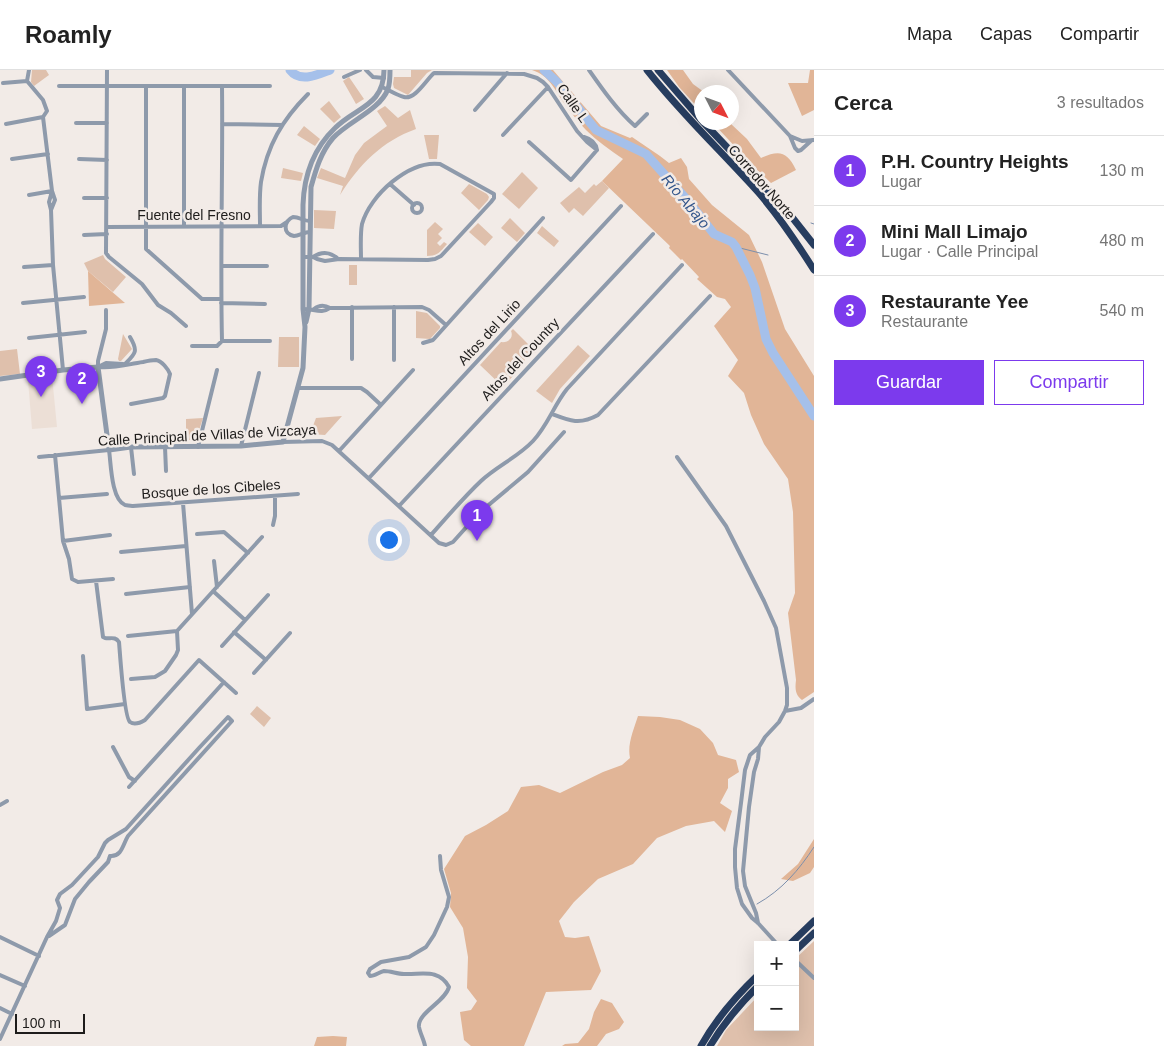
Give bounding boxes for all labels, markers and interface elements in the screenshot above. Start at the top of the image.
text: Roamly [25,21,112,48]
text: Mapa [907,24,952,44]
text: Capas [980,24,1032,44]
text: Compartir [1060,24,1139,44]
street label: Calle L [554,81,592,126]
north arrow [694,85,739,130]
text: Cerca [834,91,892,114]
text: 3 resultados [1057,94,1144,111]
street label: Corredor Norte [725,142,799,223]
text: P.H. Country Heights [881,151,1069,172]
text: 1 [846,162,854,179]
text: 130 m [1100,162,1144,179]
water label: Río Abajo [658,171,714,231]
text: Lugar [881,173,922,190]
street label: Fuente del Fresno [137,207,251,223]
text: Mini Mall Limajo [881,221,1028,242]
text: 2 [846,232,854,249]
text: 480 m [1100,232,1144,249]
text: Lugar · Calle Principal [881,243,1038,260]
text: Restaurante Yee [881,291,1029,312]
street label: Altos del Lirio [454,296,524,368]
text: 3 [846,302,854,319]
text: 540 m [1100,302,1144,319]
text: Restaurante [881,313,968,330]
street label: Altos del Country [478,315,562,403]
pin: 3 [25,356,57,397]
button: Guardar [834,360,984,405]
button: Compartir [994,360,1144,405]
pin: 2 [66,363,98,404]
street label: Calle Principal de Villas de Vizcaya [98,421,317,449]
street label: Bosque de los Cibeles [141,476,281,502]
pin: 1 [461,500,493,541]
your location [376,527,402,553]
map controls [754,941,799,1031]
button: + [754,941,799,986]
button: − [754,986,799,1031]
scale bar [15,1011,85,1034]
text: 100 m [22,1015,61,1031]

